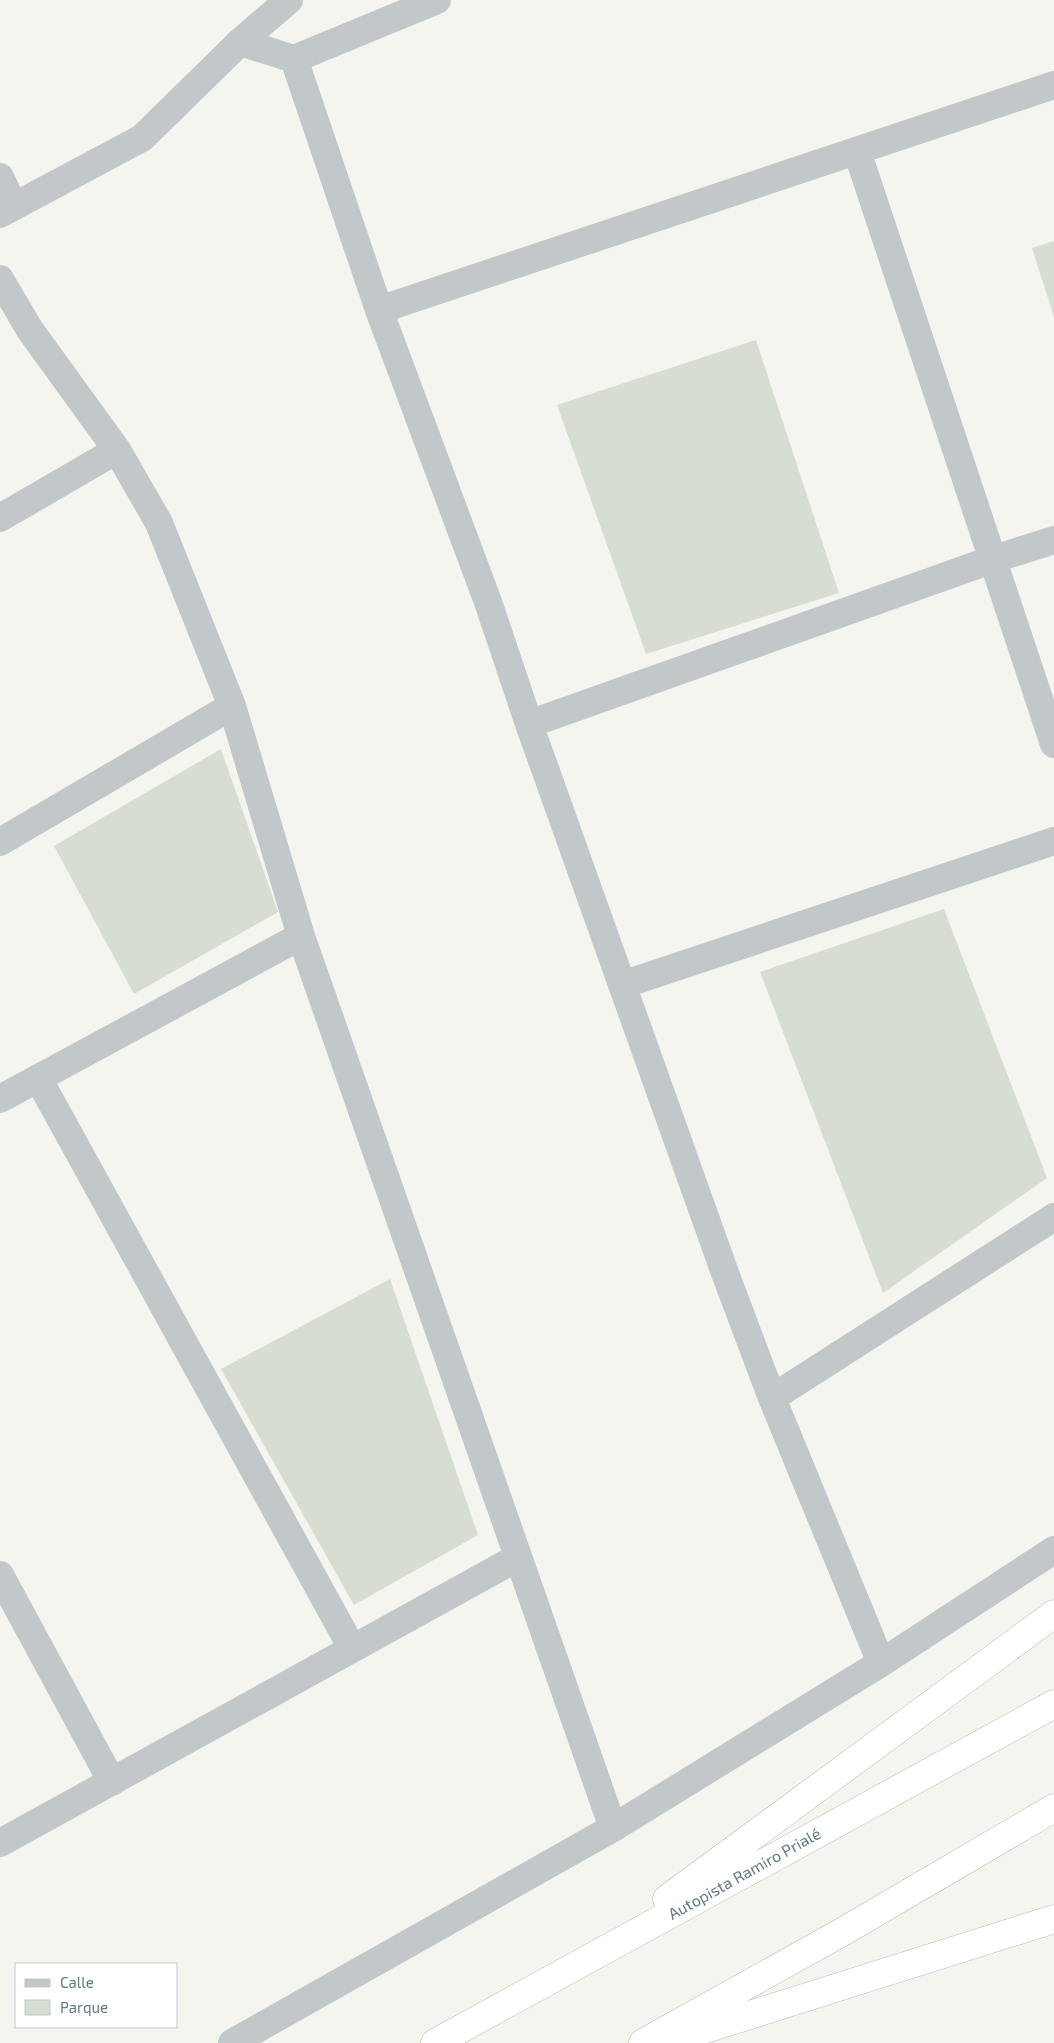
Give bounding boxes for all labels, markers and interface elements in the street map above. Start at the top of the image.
street label: Autopista Ramiro Prialé [664,1823,824,1923]
legend [15,1963,178,2028]
text: Calle [60,1973,94,1991]
text: Parque [60,1998,108,2016]

